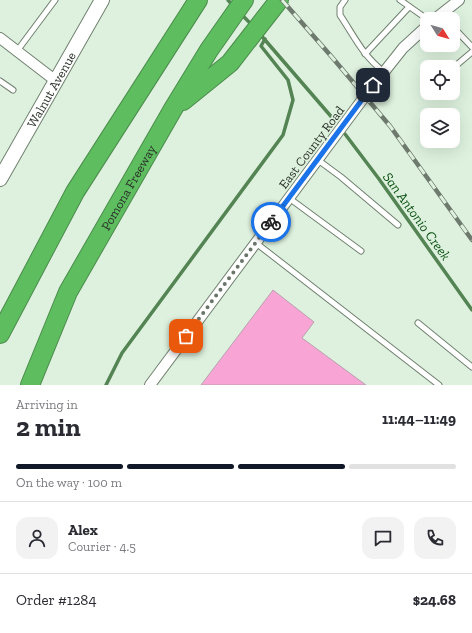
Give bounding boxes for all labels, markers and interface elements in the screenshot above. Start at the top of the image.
north arrow [420,12,460,52]
map controls [420,12,460,148]
street label: Walnut Avenue [24,49,79,130]
button: locate [420,60,460,100]
pin [356,68,390,102]
icon: home [362,74,384,96]
street label: East County Road [276,103,347,191]
button: layers [420,108,460,148]
street label: Pomona Freeway [98,142,159,233]
water label: San Antonio Creek [379,169,454,264]
courier [251,202,291,242]
icon: bike [260,211,282,233]
pin [169,319,203,353]
icon: bag [175,325,197,347]
text: Arriving in [16,397,78,412]
text: 11:44–11:49 [382,410,456,428]
text: 2 min [16,411,81,443]
text: On the way · 100 m [16,475,122,490]
button: person [16,517,58,559]
button: chat [362,517,404,559]
button: phone [414,517,456,559]
text: Alex [68,521,98,539]
text: Courier · 4.5 [68,539,136,554]
text: Order #1284 [16,591,97,609]
text: $24.68 [413,591,456,609]

